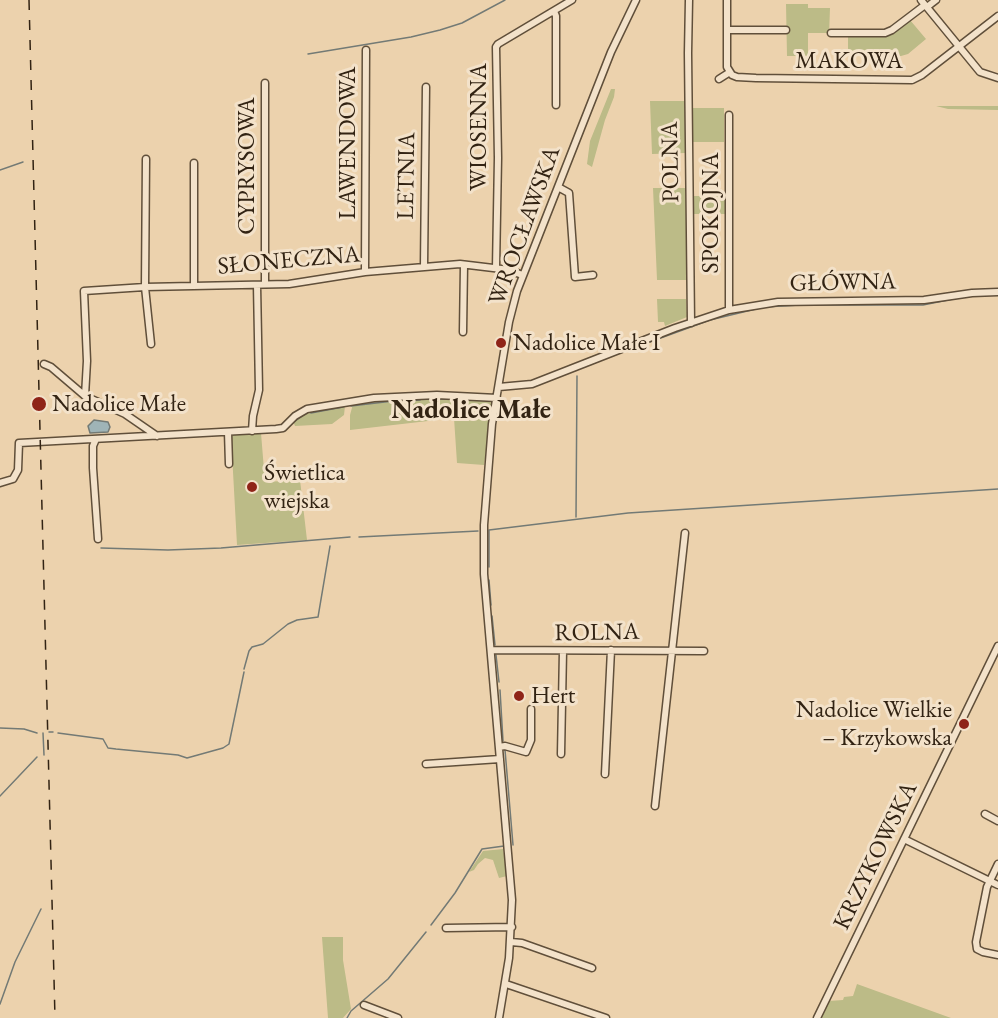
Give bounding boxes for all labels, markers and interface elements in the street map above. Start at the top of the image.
street label: MAKOWA [795,47,903,75]
street label: WIOSENNA [465,63,493,191]
street label: LAWENDOWA [334,67,362,219]
street label: CYPRYSOWA [233,97,261,235]
street label: POLNA [656,121,686,203]
street label: LETNIA [392,132,422,220]
street label: WROCŁAWSKA [483,143,567,309]
street label: SPOKOJNA [697,152,725,274]
street label: SŁONECZNA [216,240,362,282]
street label: GŁÓWNA [789,268,897,298]
place label: Nadolice Małe I [513,329,660,357]
marker: Nadolice Małe I [494,336,508,350]
place label: Nadolice Małe [52,390,186,418]
marker: Nadolice Małe [30,395,48,413]
district label: Nadolice Małe [391,395,551,427]
place label: Świetlica wiejska [264,459,345,515]
marker: Świetlica wiejska [245,480,259,494]
street label: ROLNA [554,618,640,648]
place label: Hert [531,682,575,710]
marker: Hert [512,689,526,703]
place label: Nadolice Wielkie – Krzykowska [796,696,952,752]
marker: Nadolice Wielkie – Krzykowska [957,717,971,731]
street label: KRZYKOWSKA [828,777,924,935]

